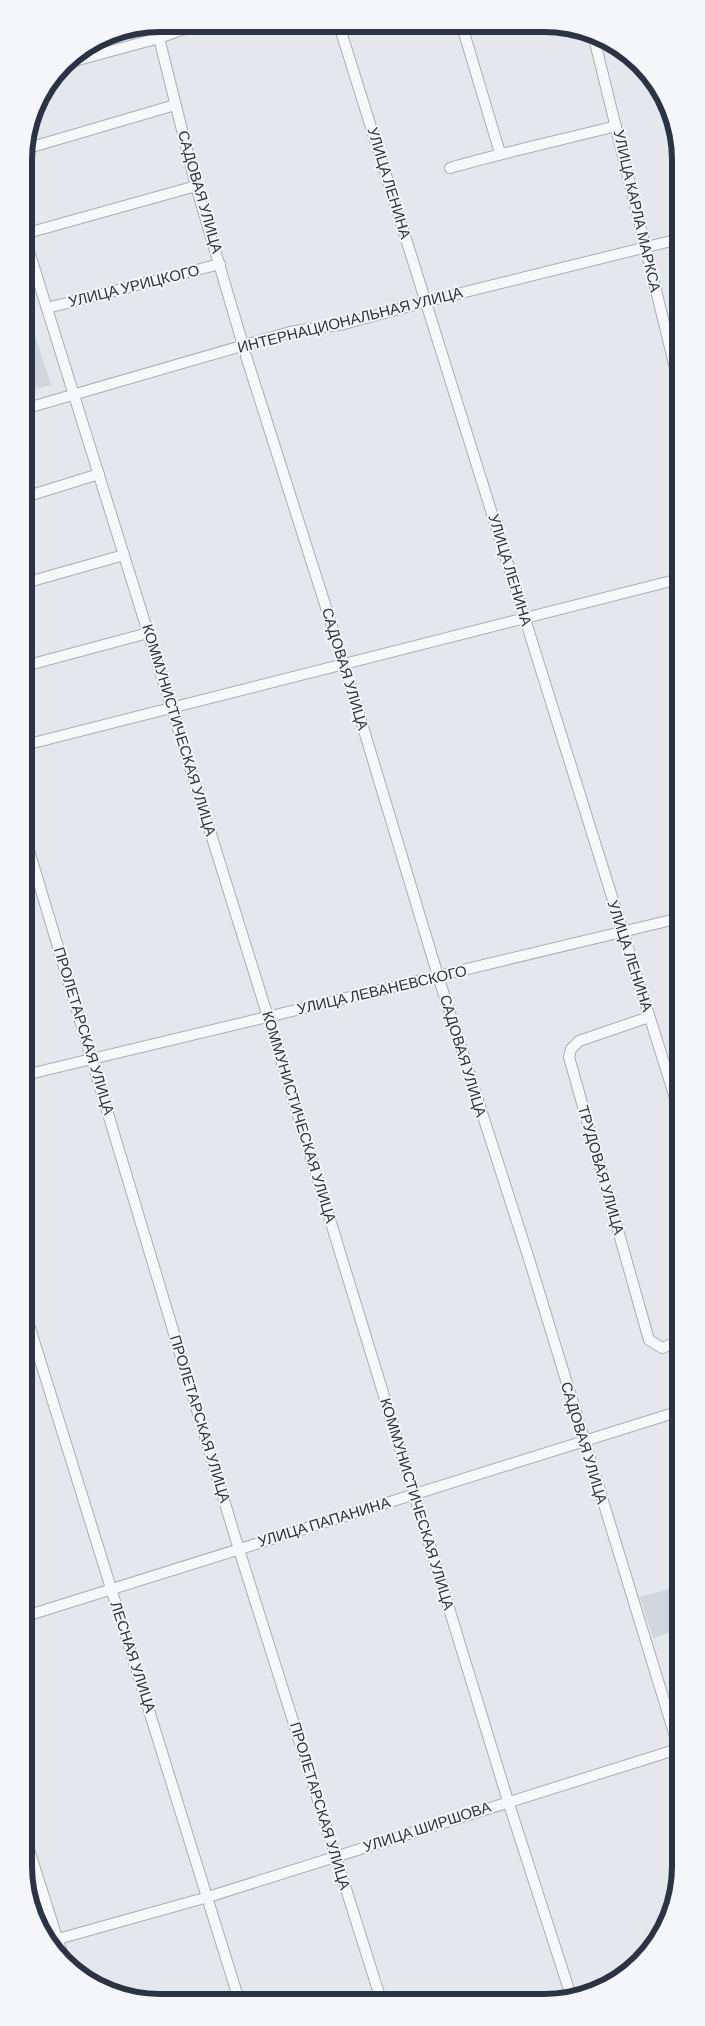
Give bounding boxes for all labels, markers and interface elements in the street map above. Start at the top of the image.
street label: УЛИЦА ЛЕНИНА [364,125,416,241]
street label: САДОВАЯ УЛИЦА [175,128,227,255]
street label: УЛИЦА КАРЛА МАРКСА [611,128,665,294]
street label: УЛИЦА УРИЦКОГО [66,260,201,310]
street label: ИНТЕРНАЦИОНАЛЬНАЯ УЛИЦА [235,282,464,356]
street label: УЛИЦА ЛЕНИНА [485,512,537,628]
street label: САДОВАЯ УЛИЦА [319,605,373,732]
street label: КОММУНИСТИЧЕСКАЯ УЛИЦА [139,621,221,838]
street label: УЛИЦА ЛЕНИНА [604,898,657,1014]
street label: ПРОЛЕТАРСКАЯ УЛИЦА [51,945,119,1117]
street label: УЛИЦА ЛЕВАНЕВСКОГО [295,961,468,1017]
street label: САДОВАЯ УЛИЦА [437,992,491,1119]
street label: КОММУНИСТИЧЕСКАЯ УЛИЦА [259,1008,341,1225]
street label: ТРУДОВАЯ УЛИЦА [575,1103,629,1236]
street label: ПРОЛЕТАРСКАЯ УЛИЦА [167,1333,235,1505]
street label: САДОВАЯ УЛИЦА [558,1379,612,1506]
street label: КОММУНИСТИЧЕСКАЯ УЛИЦА [377,1395,459,1612]
street label: УЛИЦА ПАПАНИНА [255,1492,392,1550]
street label: ЛЕСНАЯ УЛИЦА [107,1599,160,1715]
street label: ПРОЛЕТАРСКАЯ УЛИЦА [287,1720,355,1892]
street label: УЛИЦА ШИРШОВА [361,1797,493,1855]

